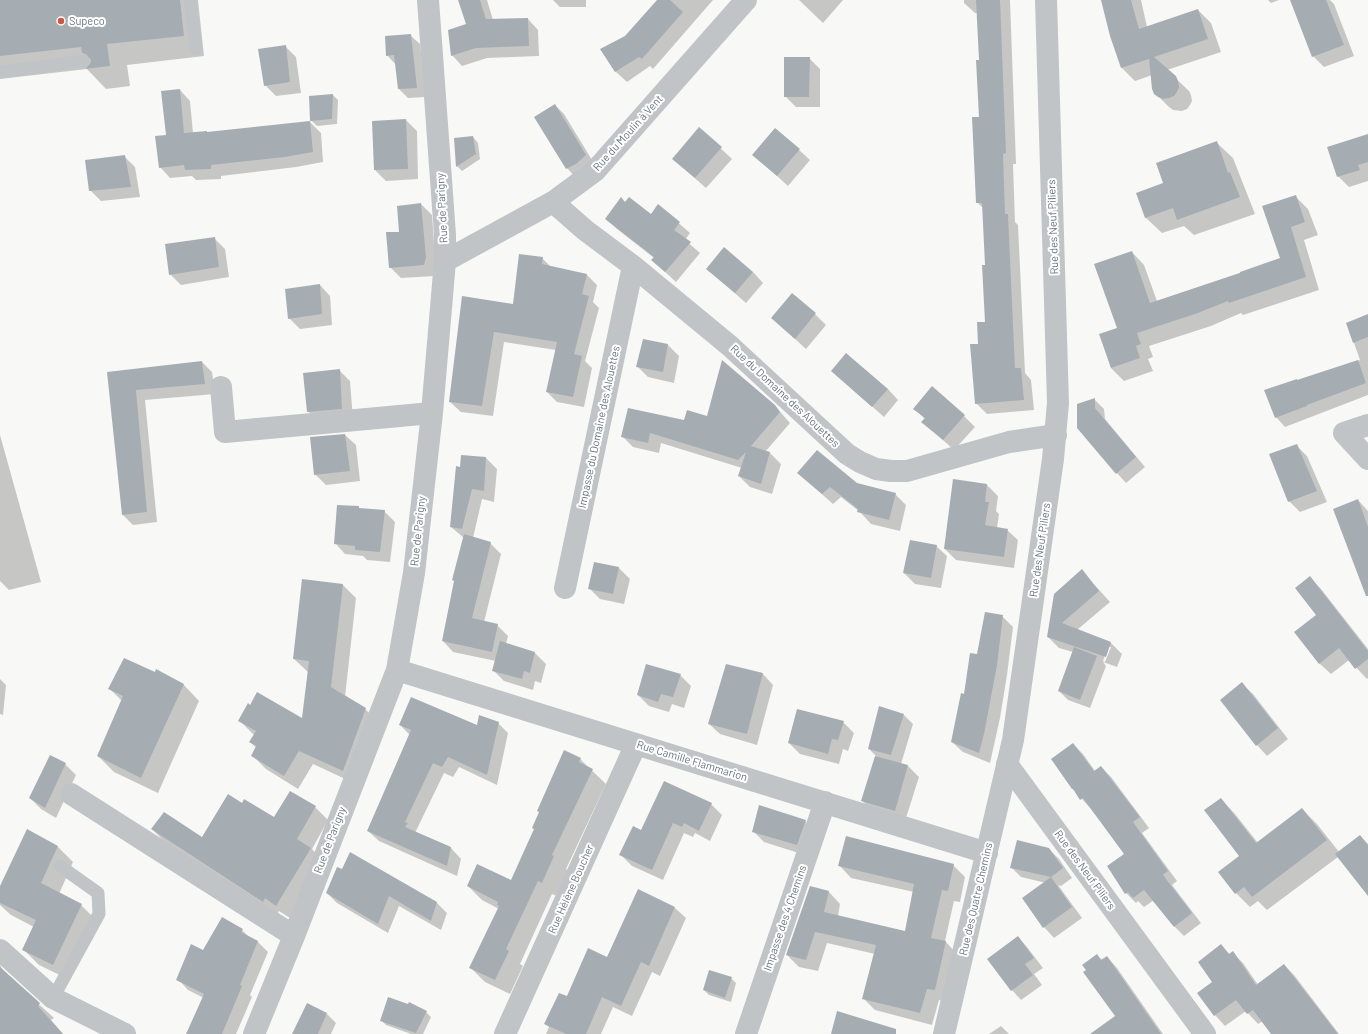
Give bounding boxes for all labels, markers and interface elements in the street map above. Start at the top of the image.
place label: Supeco [69,14,105,28]
marker: Supeco [56,16,66,26]
street label: Rue du Moulin à Vent [590,92,666,174]
street label: Rue de Parigny [434,172,450,244]
street label: Rue des Neuf Piliers [1045,179,1061,275]
street label: Rue du Domaine des Alouettes [728,342,842,450]
street label: Impasse du Domaine des Alouettes [575,345,623,509]
street label: Rue de Parigny [408,495,428,567]
street label: Rue des Neuf Piliers [1027,502,1053,598]
street label: Rue Camille Flammarion [635,738,749,784]
street label: Rue de Parigny [311,805,349,875]
street label: Rue des Neuf Piliers [1052,828,1118,912]
street label: Rue des Quatre Chemins [957,841,995,957]
street label: Rue Hélène Boucher [545,842,597,936]
street label: Impasse des 4 Chemins [761,863,809,973]

